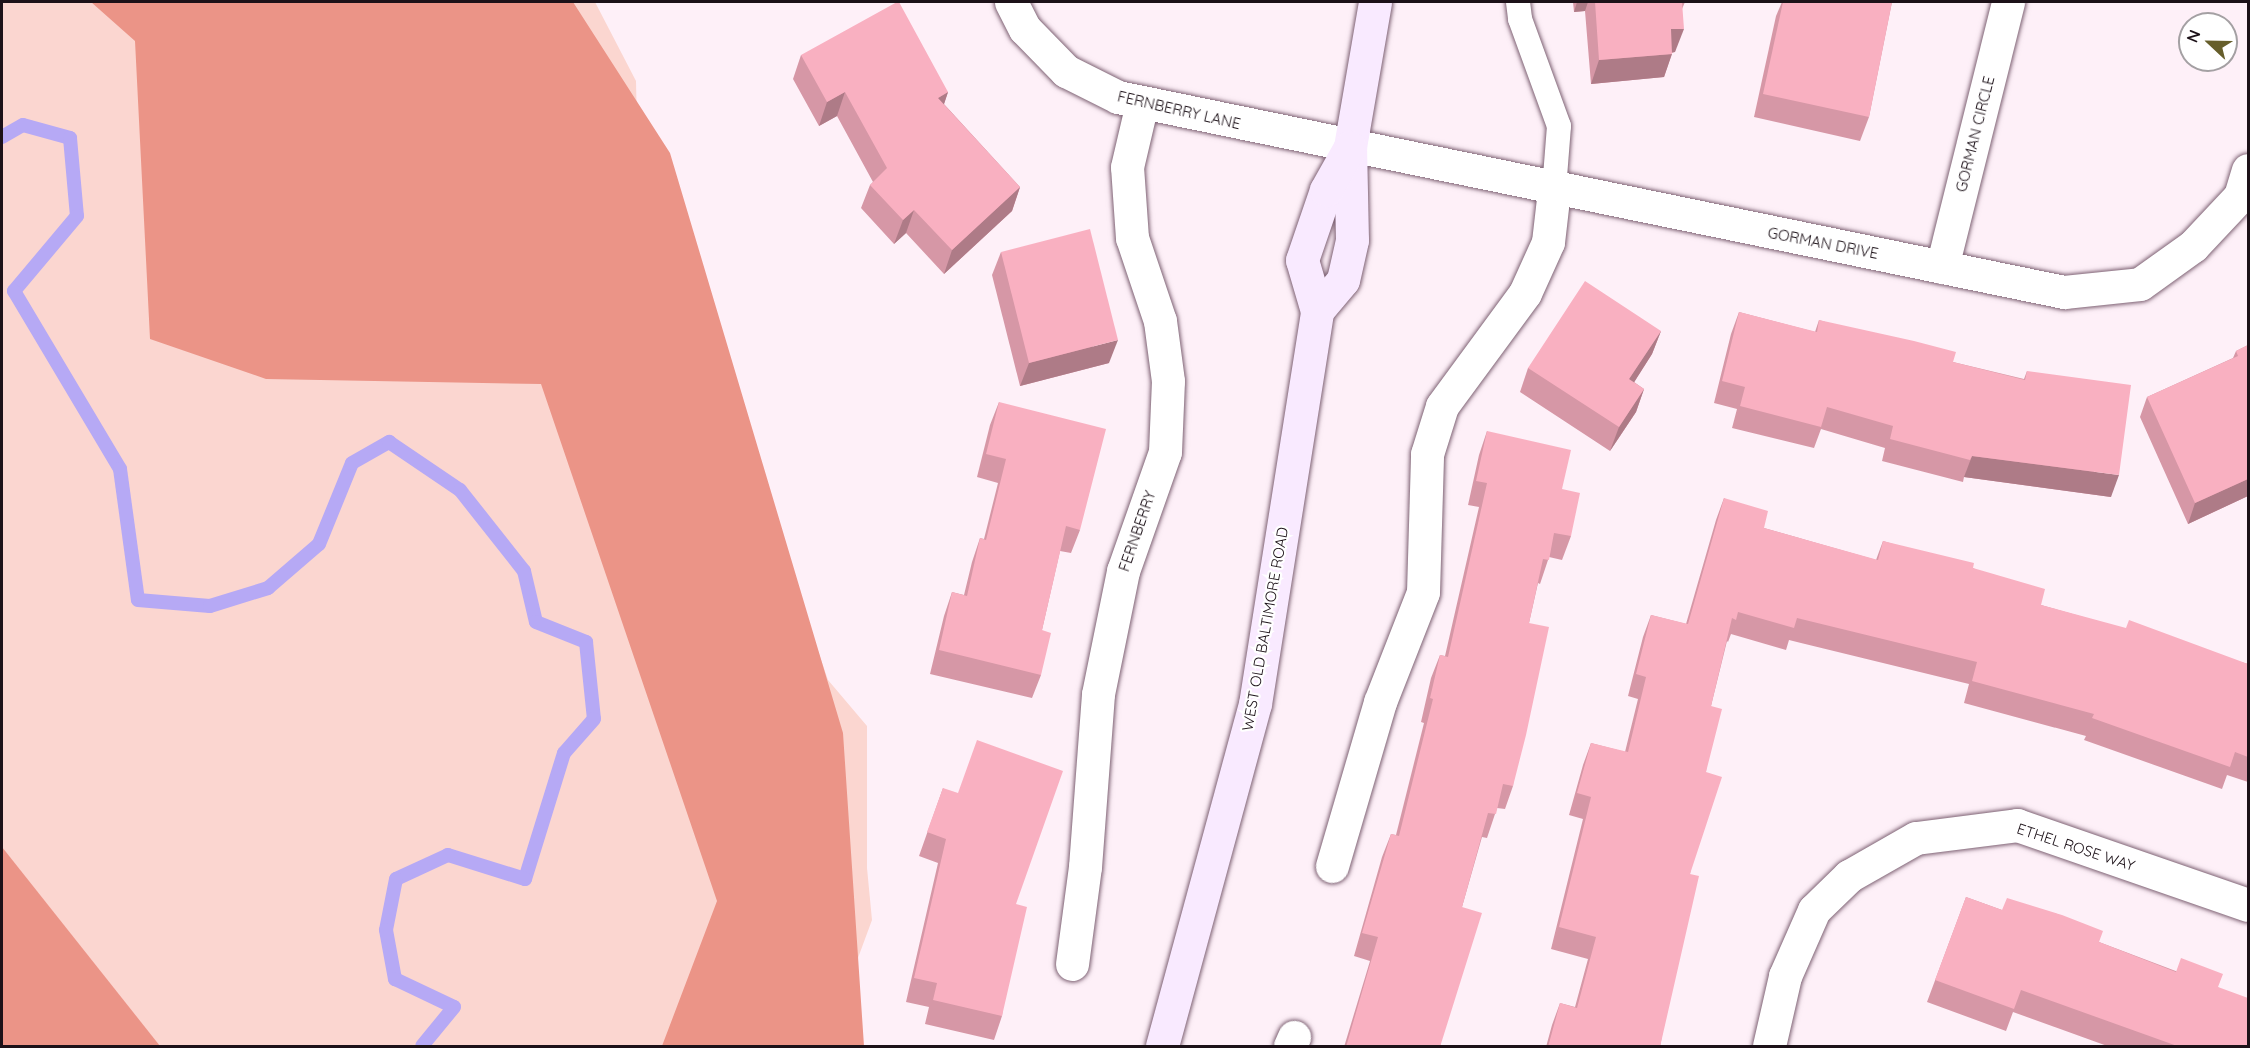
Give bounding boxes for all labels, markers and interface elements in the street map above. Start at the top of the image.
north arrow [2178,12,2238,72]
text: N [2182,27,2205,45]
street label: GORMAN CIRCLE [1952,74,1998,194]
street label: FERNBERRY LANE [1116,87,1242,133]
street label: GORMAN DRIVE [1766,223,1880,263]
street label: FERNBERRY [1115,488,1159,574]
street label: WEST OLD BALTIMORE ROAD [1238,526,1292,732]
street label: ETHEL ROSE WAY [2015,819,2137,875]

